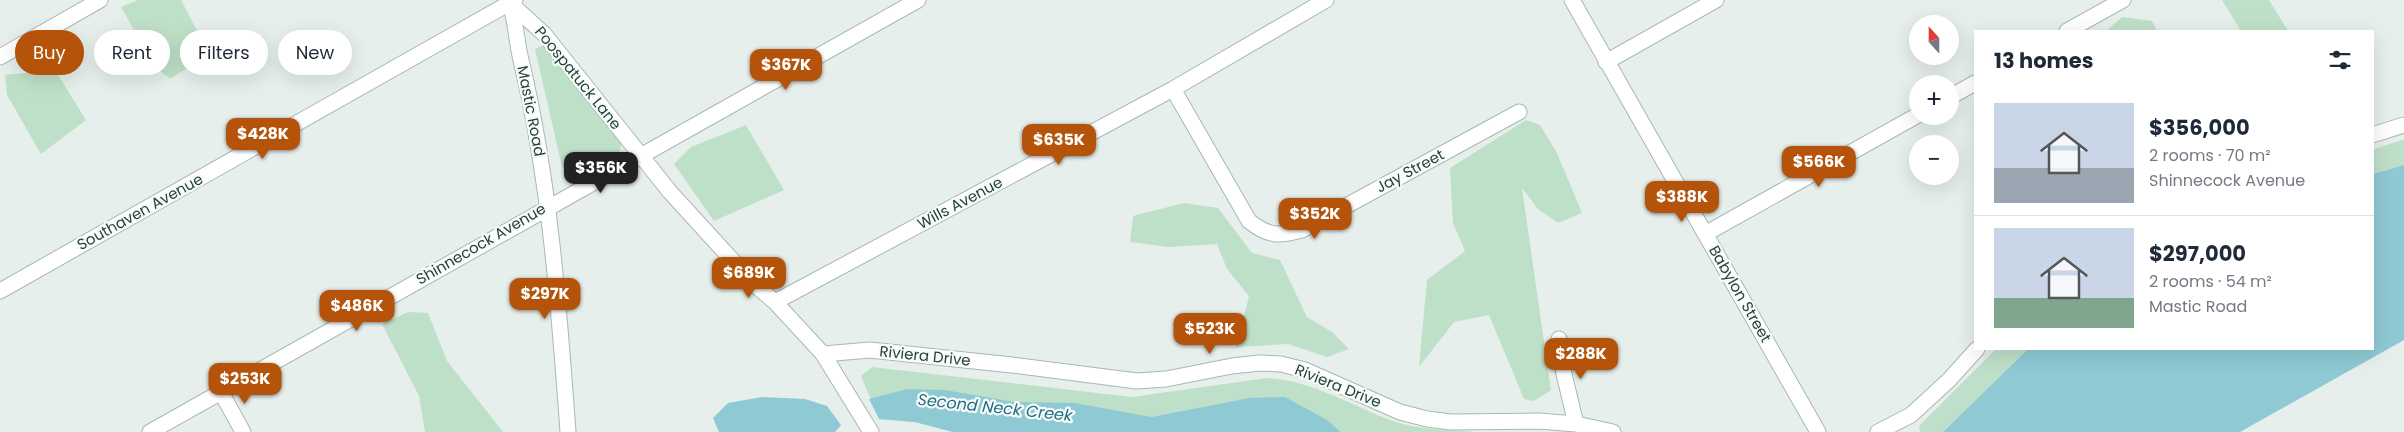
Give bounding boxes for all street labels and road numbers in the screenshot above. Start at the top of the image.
street label: Poospatuck Lane [530,22,627,134]
street label: Mastic Road [512,64,551,158]
street label: Jay Street [1372,144,1448,197]
street label: Southaven Avenue [73,168,206,255]
street label: Wills Avenue [913,171,1006,234]
street label: Shinnecock Avenue [412,198,549,289]
street label: Babylon Street [1704,241,1777,346]
street label: Riviera Drive [878,340,972,371]
street label: Riviera Drive [1292,359,1385,412]

